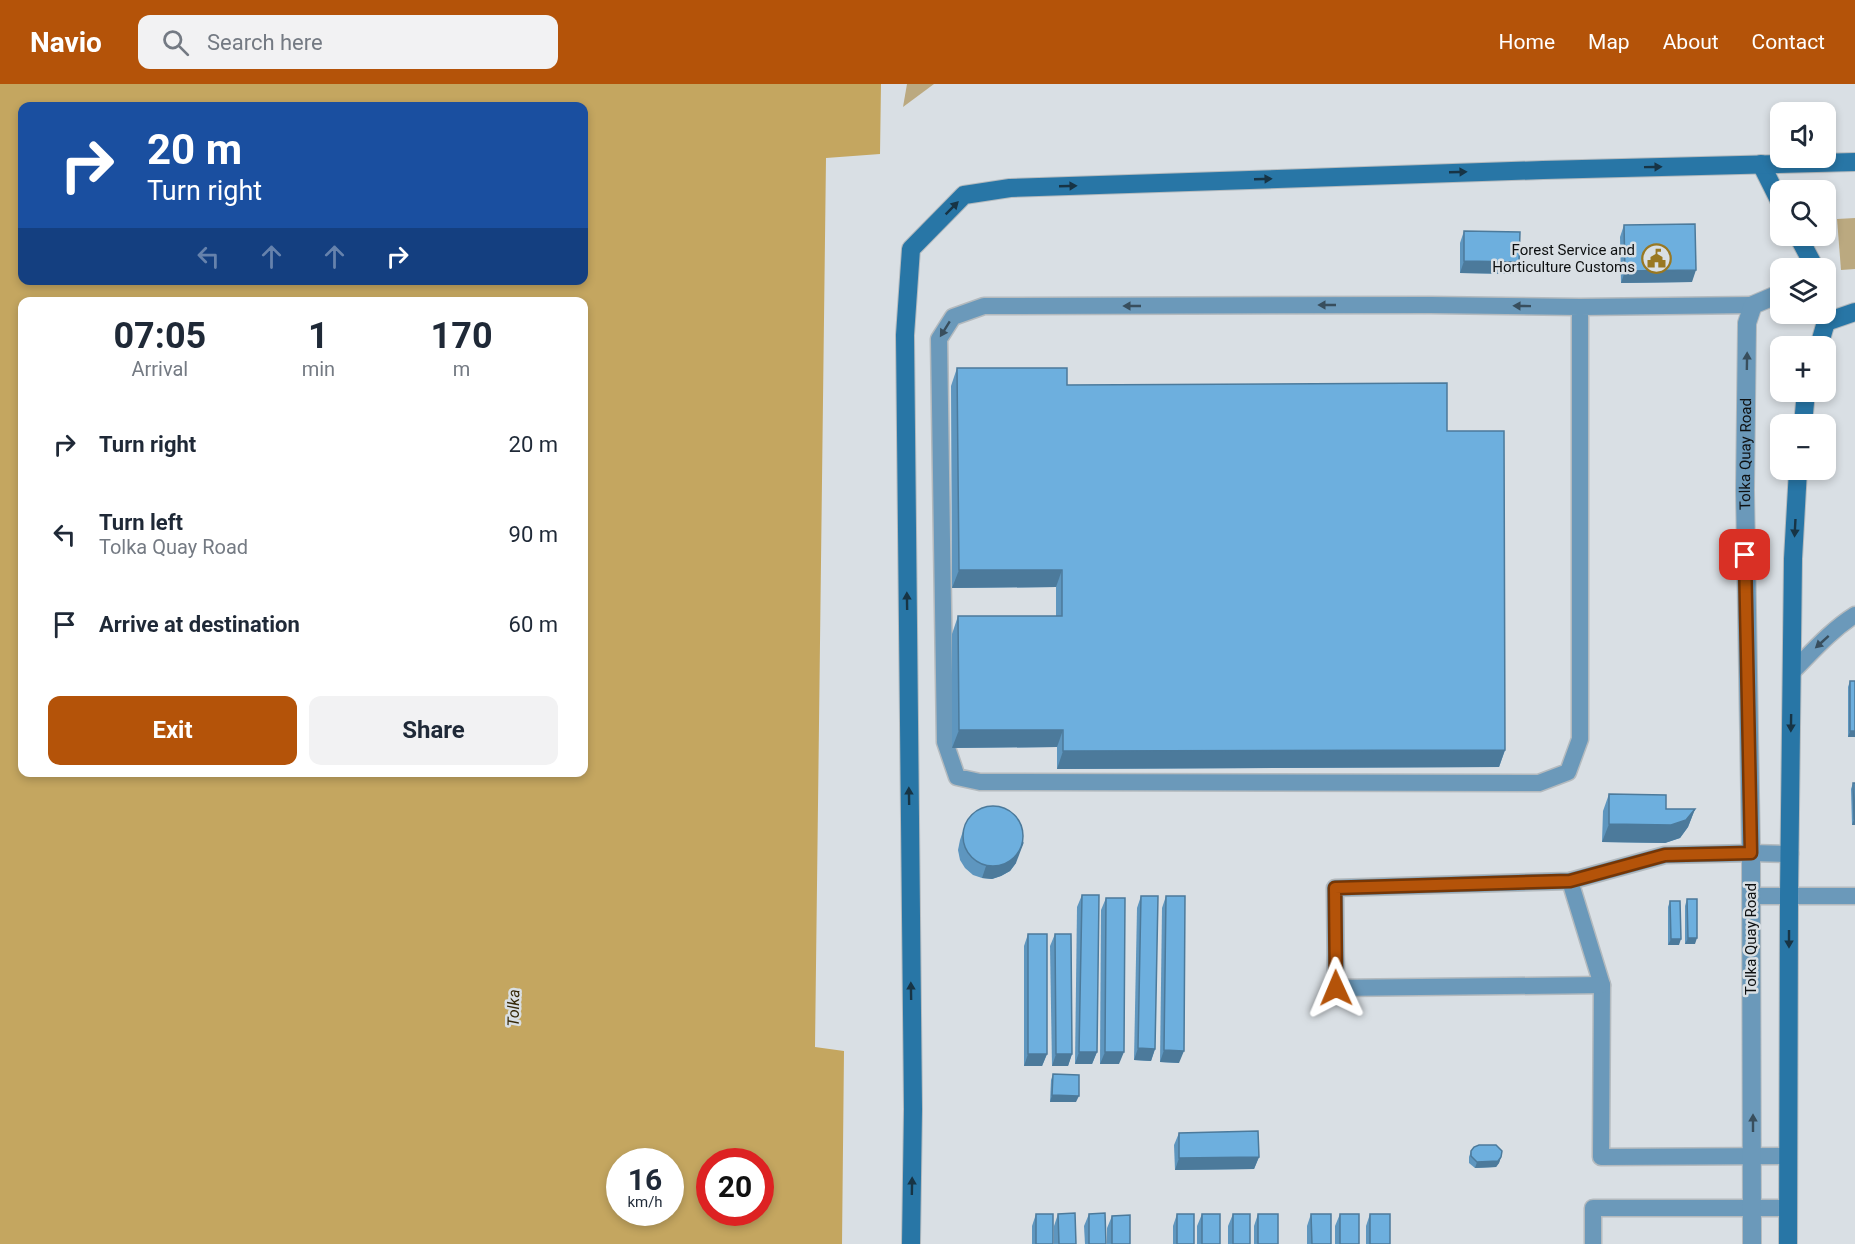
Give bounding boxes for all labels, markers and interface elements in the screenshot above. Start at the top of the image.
search box [138,15,558,69]
text: Navio [30,26,102,59]
icon: search [159,26,192,59]
text: Search here [207,30,323,55]
text: Home [1499,30,1555,54]
text: Map [1588,30,1630,54]
text: About [1663,30,1719,54]
text: Contact [1752,30,1825,54]
map controls [1770,102,1836,480]
button: sound [1770,102,1836,168]
text: 20 m [147,125,242,174]
icon: right [48,126,126,204]
one-way arrow [1643,162,1662,172]
one-way arrow [1448,168,1467,177]
one-way arrow [1254,174,1273,184]
text: Turn right [147,175,262,207]
button: search [1770,180,1836,246]
one-way arrow [1059,181,1078,190]
one-way arrow [944,201,958,215]
icon: left [192,240,225,273]
icon: ahead [255,240,288,273]
icon: ahead [318,240,351,273]
icon: right [381,240,414,273]
place label: Forest Service and Horticulture Customs [1492,241,1635,276]
public building icon: Forest Service and Horticulture Customs [1640,243,1672,275]
button: layers [1770,258,1836,324]
one-way arrow [1318,300,1337,310]
one-way arrow [1123,301,1142,311]
one-way arrow [1512,302,1531,311]
text: 07:05 [113,315,206,357]
text: 1 [308,315,329,357]
text: 170 [431,315,493,357]
one-way arrow [940,321,951,337]
button: + [1770,336,1836,402]
one-way arrow [1742,351,1751,370]
text: Arrival [131,357,188,381]
text: min [302,357,335,381]
text: m [453,357,470,381]
street label: Tolka Quay Road [1736,398,1755,510]
button: − [1770,414,1836,480]
icon: right [48,428,81,461]
text: Turn right [99,432,196,457]
text: 20 m [509,432,558,457]
text: Turn left [99,510,183,535]
icon: left [48,518,81,551]
one-way arrow [1790,518,1799,537]
text: 90 m [509,522,558,547]
pin [1719,529,1770,580]
text: Tolka Quay Road [99,535,248,559]
icon: arrive [1728,538,1761,571]
one-way arrow [903,591,912,610]
icon: arrive [48,608,81,641]
text: Arrive at destination [99,612,300,637]
text: 60 m [509,612,558,637]
one-way arrow [1815,635,1830,649]
button: Exit [48,696,297,765]
button: Share [309,696,558,765]
one-way arrow [1787,713,1796,732]
one-way arrow [905,786,914,805]
street label: Tolka Quay Road [1742,883,1760,995]
one-way arrow [1784,929,1794,948]
position arrow [1304,956,1368,1020]
one-way arrow [907,981,916,1000]
water label: Tolka [504,989,523,1027]
one-way arrow [1748,1113,1758,1132]
speed limit sign: 20 [696,1148,774,1226]
text: 16 [628,1162,662,1197]
one-way arrow [907,1176,917,1195]
text: km/h [627,1193,663,1211]

